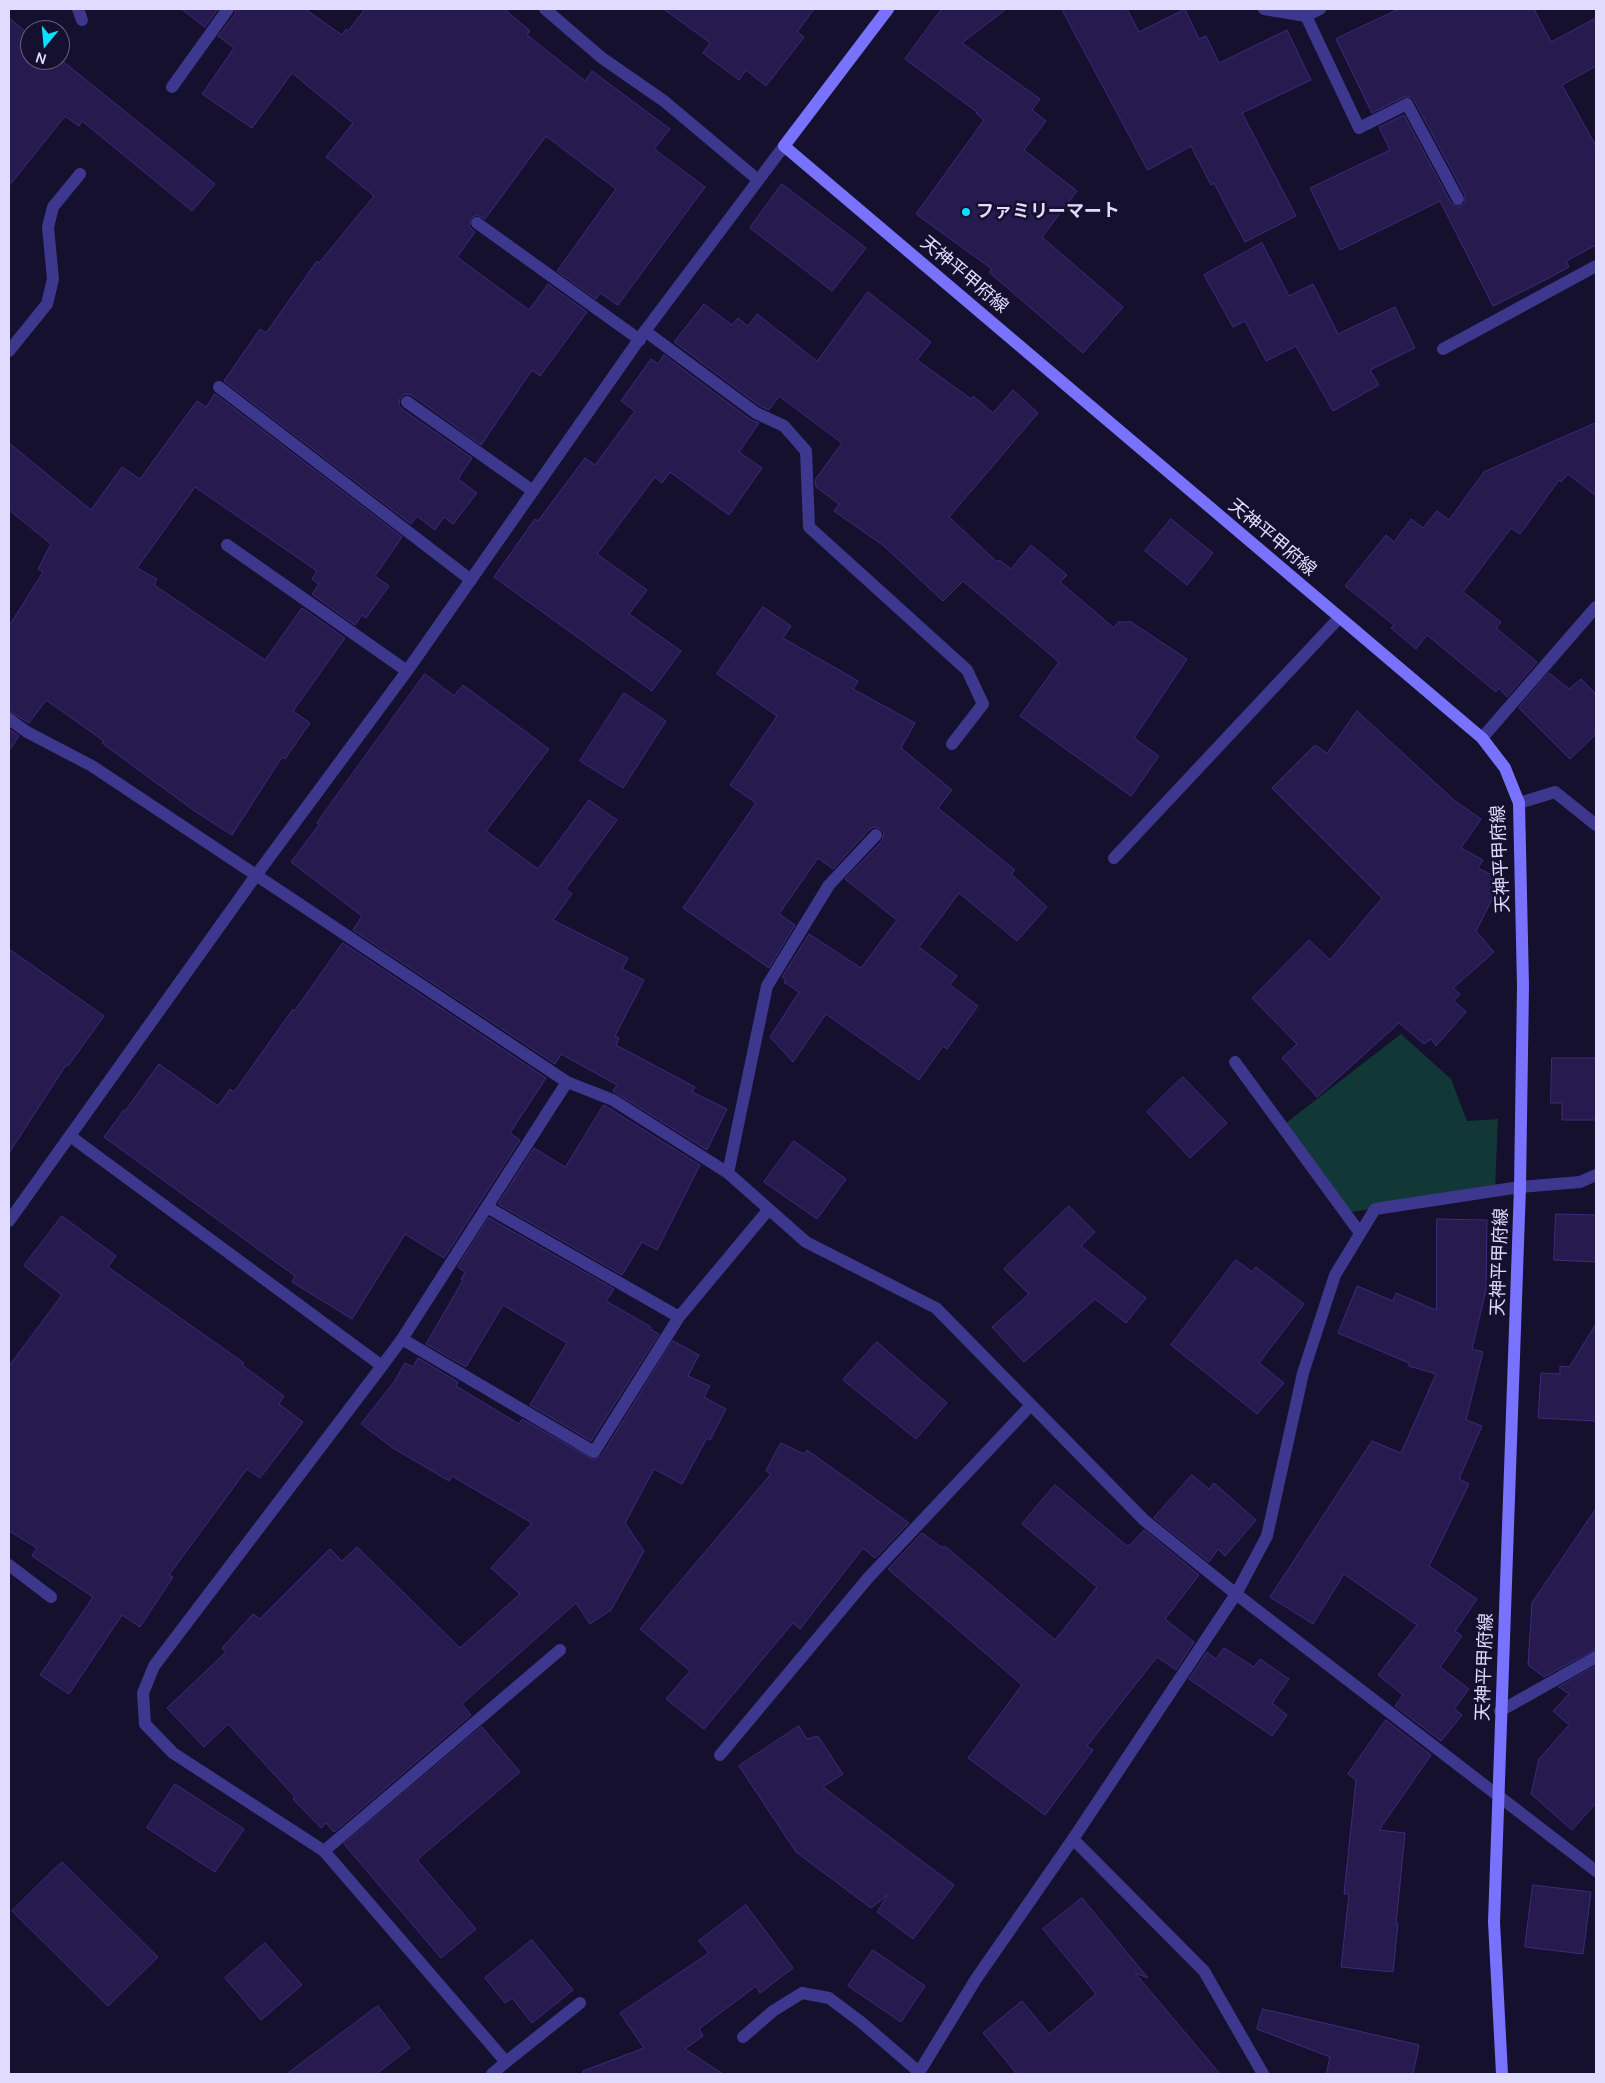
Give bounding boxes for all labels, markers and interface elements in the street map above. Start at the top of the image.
north arrow [20,20,70,70]
text: N [33,48,48,69]
place label: ファミリーマート [976,201,1120,223]
marker: ファミリーマート [960,206,972,218]
street label: 天神平甲府線 [916,232,1012,318]
street label: 天神平甲府線 [1224,495,1320,581]
street label: 天神平甲府線 [1487,805,1515,913]
street label: 天神平甲府線 [1487,1208,1513,1316]
street label: 天神平甲府線 [1472,1613,1498,1721]

